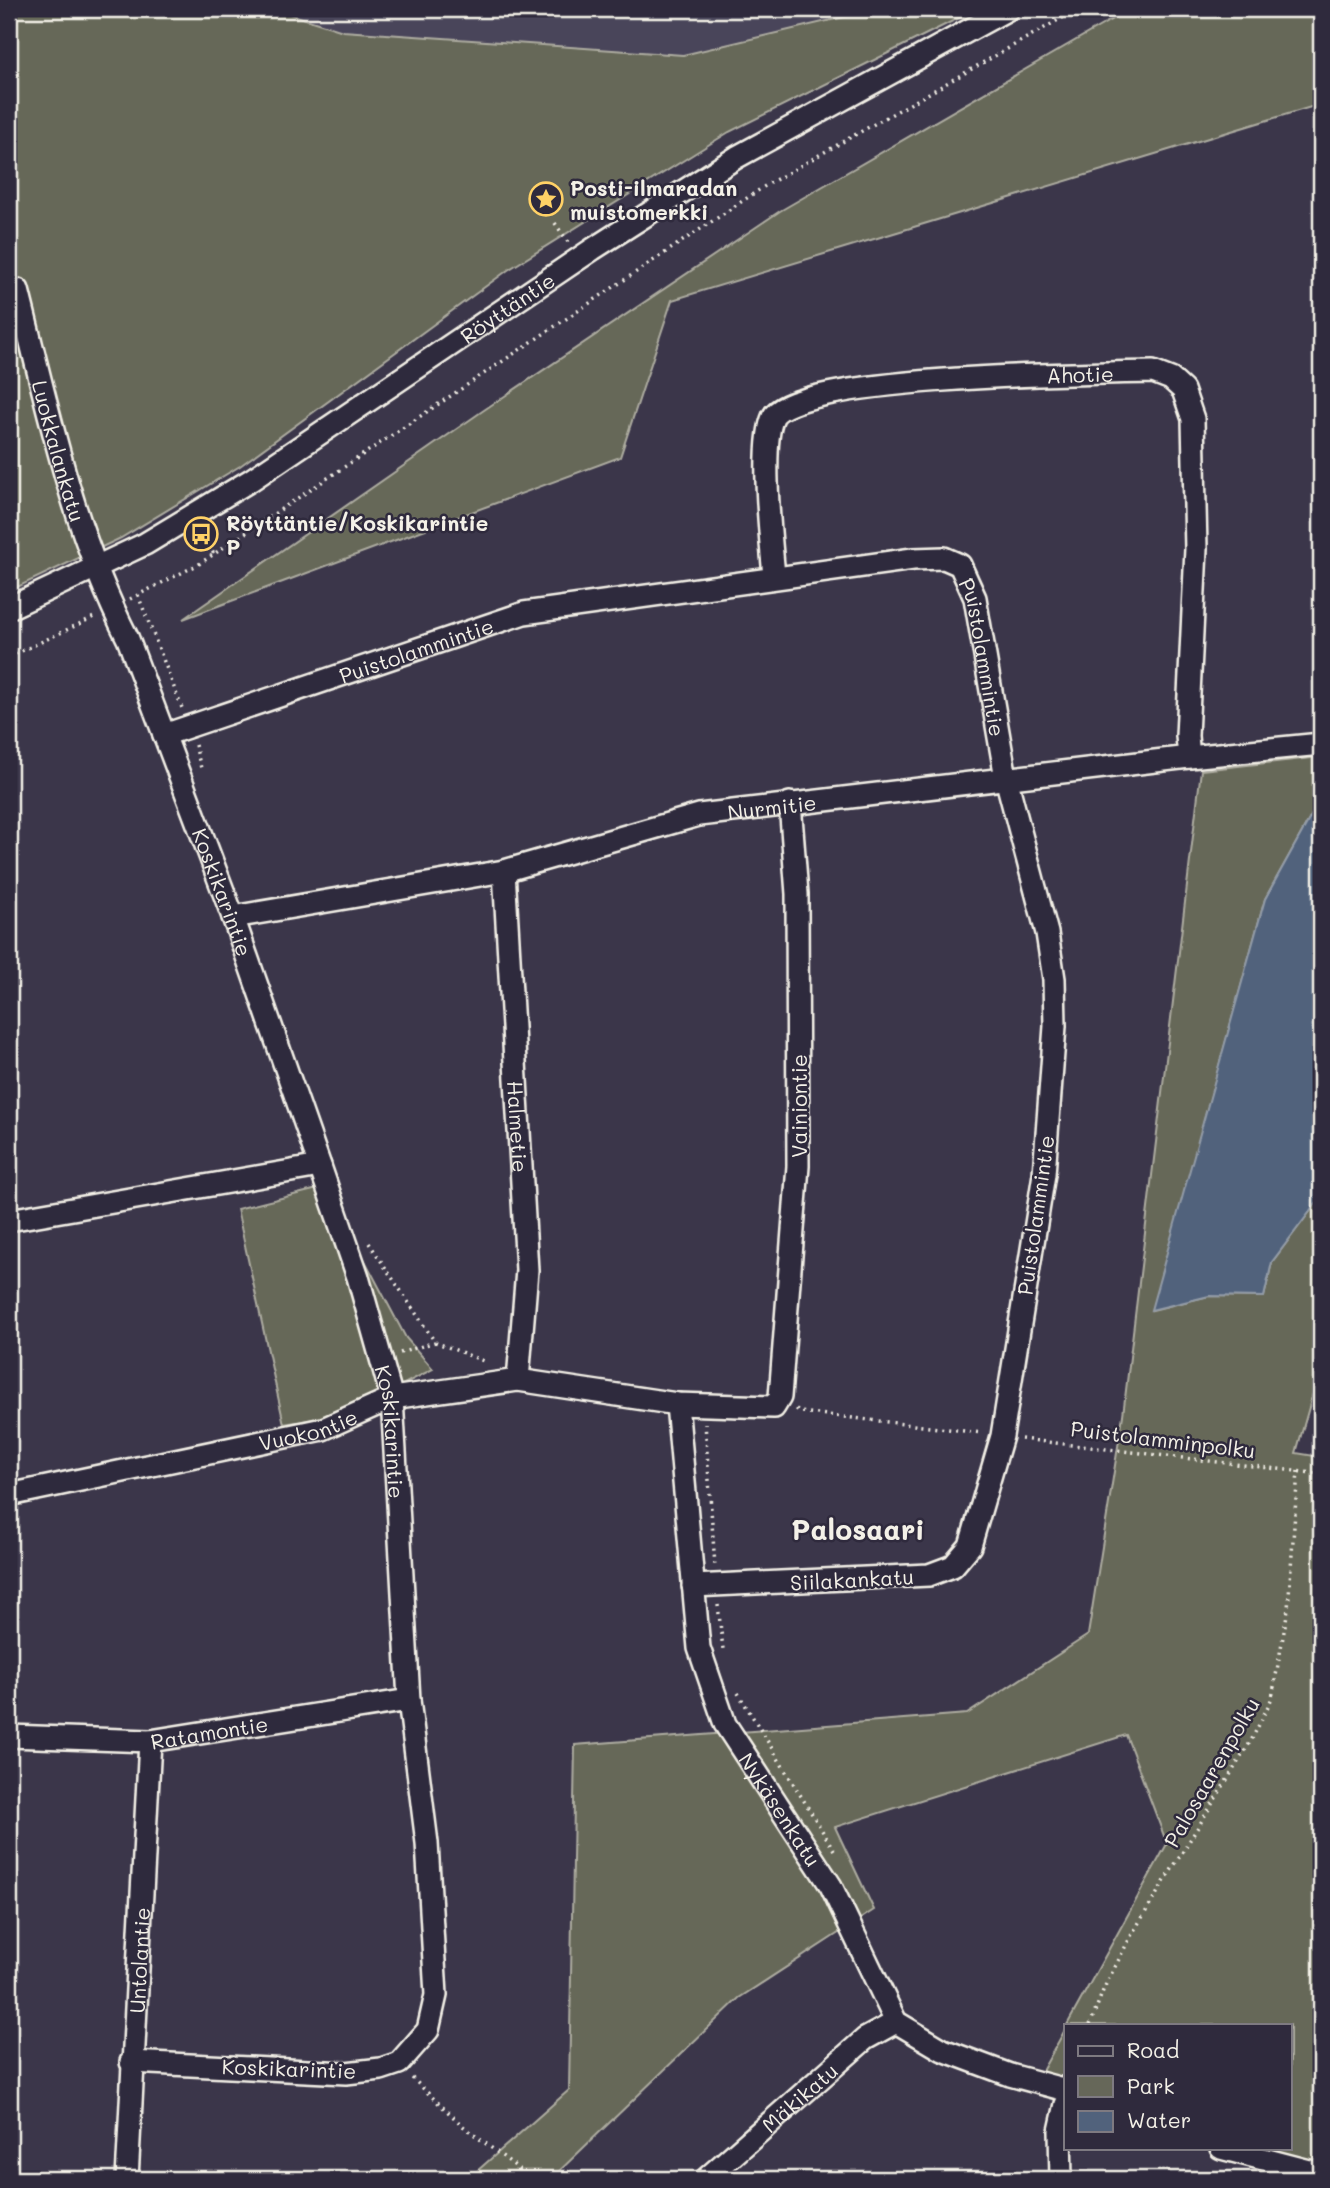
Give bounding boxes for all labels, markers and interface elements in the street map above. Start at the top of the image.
place label: Posti-ilmaradan muistomerkki [570,174,737,225]
place icon: Posti-ilmaradan muistomerkki [527,180,565,218]
street label: Röyttäntie [454,265,560,349]
street label: Ahotie [1046,359,1114,388]
street label: Luokkalankatu [27,377,92,525]
place label: Röyttäntie/Koskikarintie P [226,509,488,560]
bus stop icon: Röyttäntie/Koskikarintie P [182,515,220,553]
street label: Puistolammintie [954,573,1012,738]
street label: Puistolammintie [335,611,497,688]
street label: Nurmitie [726,788,818,825]
street label: Koskikarintie [187,824,259,960]
street label: Vainiontie [785,1054,812,1158]
street label: Halmetie [503,1080,535,1173]
street label: Puistolammintie [1010,1133,1060,1297]
street label: Koskikarintie [370,1362,411,1499]
street label: Vuokontie [256,1402,361,1456]
street label: Puistolamminpolku [1069,1414,1257,1464]
district label: Palosaari [791,1511,925,1547]
street label: Siilakankatu [789,1562,915,1596]
street label: Palosaarenpolku [1157,1692,1265,1852]
street label: Ratamontie [149,1709,270,1754]
street label: Nykäsenkatu [734,1747,828,1871]
street label: Untolantie [122,1907,155,2014]
legend [1064,2024,1292,2150]
text: Road [1127,2036,1179,2063]
street label: Koskikarintie [221,2052,357,2084]
street label: Mäkikatu [755,2056,843,2138]
text: Park [1127,2072,1175,2099]
text: Water [1127,2106,1191,2133]

